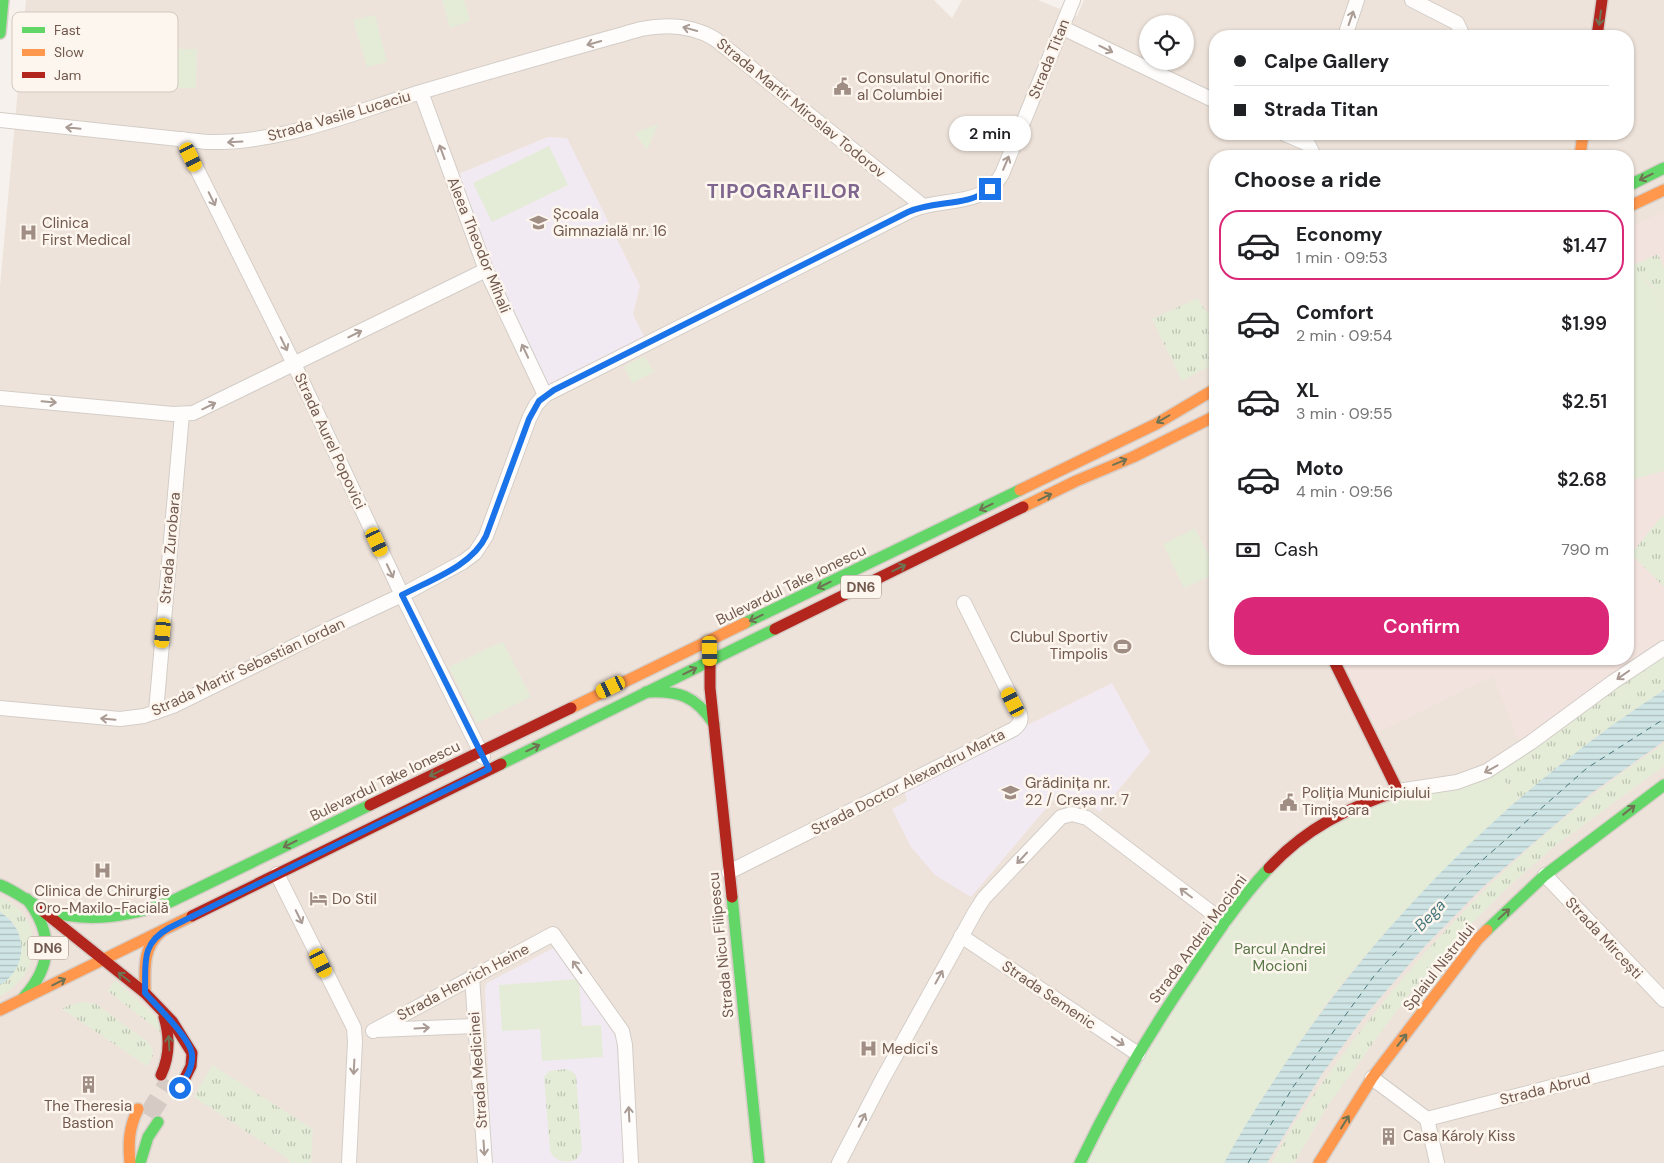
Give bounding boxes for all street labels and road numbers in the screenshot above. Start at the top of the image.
street label: Strada Titan [1024,16,1074,102]
street label: Strada Martir Miroslav Todorov [712,33,890,183]
street label: Strada Vasile Lucaciu [265,86,413,146]
street label: Aleea Theodor Mihali [443,174,515,316]
street label: Strada Aurel Popovici [290,370,370,512]
street label: Strada Zurobara [155,491,185,605]
street label: Bulevardul Take Ionescu [713,540,869,630]
road number: DN6 [841,576,881,598]
street label: Strada Martir Sebastian Iordan [148,613,348,721]
street label: Strada Doctor Alexandru Marta [808,724,1008,840]
street label: Bulevardul Take Ionescu [307,736,463,826]
street label: Strada Nicu Filipescu [703,871,739,1019]
street label: Strada Andrei Mocioni [1145,871,1251,1007]
street label: Strada Mircești [1561,893,1647,983]
street label: Splaiul Nistrului [1399,919,1479,1015]
road number: DN6 [28,936,68,960]
street label: Strada Henrich Heine [393,939,533,1025]
street label: Strada Semenic [998,956,1100,1034]
street label: Strada Medicinei [464,1011,492,1129]
street label: Strada Abrud [1498,1068,1592,1110]

